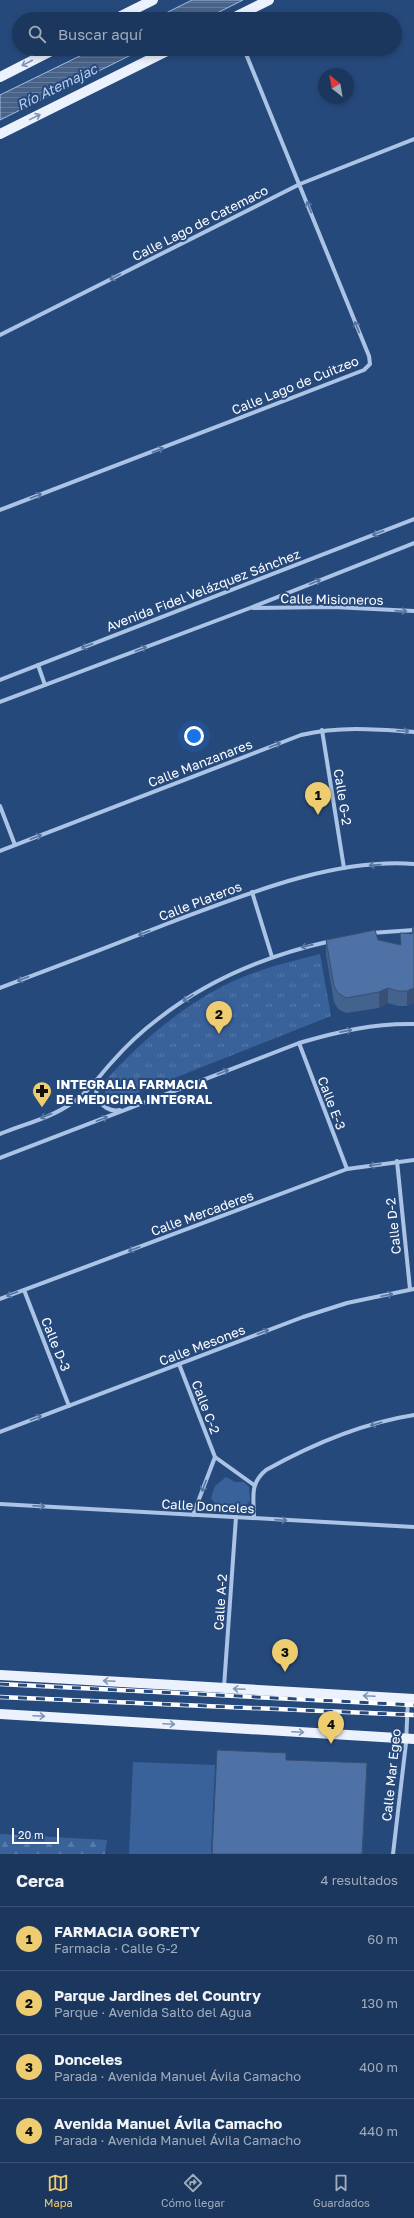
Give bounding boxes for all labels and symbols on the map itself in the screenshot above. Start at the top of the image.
water label: Río Atemajac [14,59,101,113]
one-way arrow [22,60,34,67]
north arrow [318,68,354,104]
one-way arrow [29,112,41,120]
street label: Calle Lago de Catemaco [129,182,271,264]
one-way arrow [305,201,312,213]
one-way arrow [109,274,121,281]
one-way arrow [353,322,361,334]
street label: Calle Lago de Cuitzeo [229,352,361,418]
one-way arrow [151,445,163,453]
one-way arrow [30,492,42,500]
one-way arrow [372,529,384,537]
street label: Avenida Fidel Velázquez Sánchez [104,545,303,634]
one-way arrow [309,578,321,586]
street label: Calle Misioneros [280,590,384,608]
one-way arrow [394,607,407,614]
one-way arrow [81,642,93,650]
one-way arrow [135,644,147,652]
your location [184,726,204,746]
one-way arrow [396,728,409,735]
street label: Calle Manzanares [146,736,254,790]
one-way arrow [269,740,281,748]
street label: Calle G-2 [331,768,355,826]
pin: 1 [305,782,331,815]
one-way arrow [30,832,42,840]
one-way arrow [369,862,382,869]
street label: Calle Plateros [156,878,244,924]
one-way arrow [138,930,150,938]
one-way arrow [300,943,313,951]
one-way arrow [17,976,29,984]
one-way arrow [182,995,194,1003]
pin: 2 [206,1001,232,1034]
one-way arrow [339,1026,352,1034]
one-way arrow [217,1068,229,1076]
street label: Calle E-3 [315,1074,349,1132]
place label: INTEGRALIA FARMACIA DE MEDICINA INTEGRAL [56,1076,213,1107]
pharmacy icon: INTEGRALIA FARMACIA DE MEDICINA INTEGRAL [31,1080,53,1108]
one-way arrow [41,1112,53,1120]
one-way arrow [95,1114,107,1122]
one-way arrow [369,1161,382,1169]
street label: Calle Mercaderes [148,1187,256,1239]
street label: Calle D-2 [382,1197,404,1255]
one-way arrow [128,1245,140,1253]
one-way arrow [380,1290,393,1298]
one-way arrow [7,1291,19,1299]
street label: Calle D-3 [38,1315,74,1373]
street label: Calle Mesones [157,1321,247,1369]
one-way arrow [256,1328,268,1336]
street label: Calle C-2 [188,1378,224,1436]
one-way arrow [30,1414,42,1422]
one-way arrow [370,1421,383,1428]
one-way arrow [199,1480,207,1492]
street label: Calle Donceles [161,1496,255,1516]
one-way arrow [32,1503,45,1510]
one-way arrow [274,1516,287,1523]
street label: Calle A-2 [210,1573,230,1631]
pin: 3 [272,1639,298,1672]
one-way arrow [103,1678,116,1685]
one-way arrow [233,1685,246,1692]
one-way arrow [363,1693,376,1700]
pin: 4 [318,1711,344,1744]
one-way arrow [32,1713,45,1720]
one-way arrow [162,1721,175,1728]
one-way arrow [291,1728,304,1736]
street label: Calle Mar Egeo [378,1728,404,1822]
scale bar [12,1826,59,1845]

